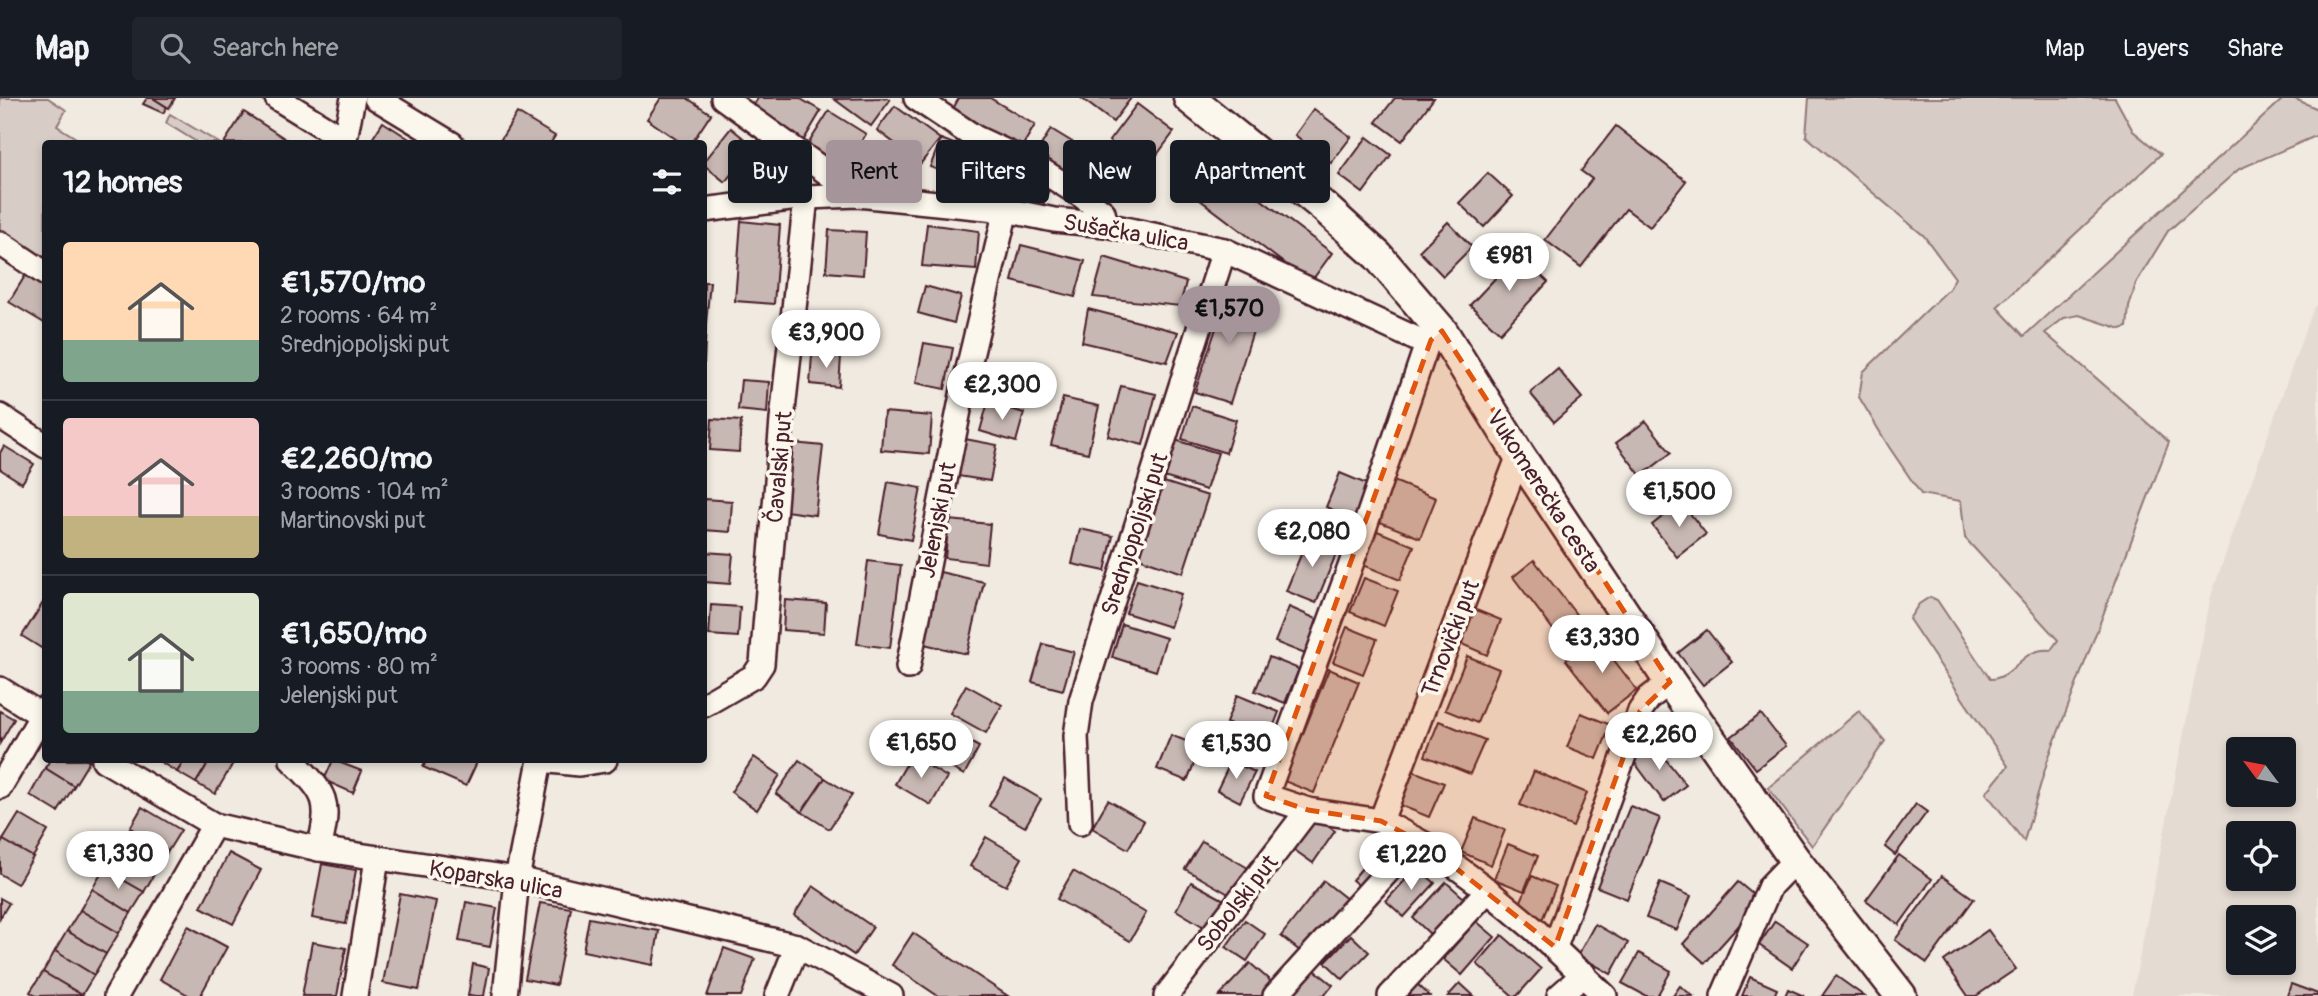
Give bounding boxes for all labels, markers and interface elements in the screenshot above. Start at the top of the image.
search box [132,17,622,80]
text: Map [35,28,90,69]
icon: search [156,29,194,67]
text: Search here [212,32,339,64]
text: Map [2045,34,2085,63]
text: Layers [2123,34,2189,63]
text: Share [2227,34,2283,63]
chip: Buy [728,140,812,203]
chip: Rent [826,140,922,203]
chip: Filters [936,140,1049,203]
chip: New [1063,140,1156,203]
chip: Apartment [1170,140,1330,203]
icon: filters [648,163,686,201]
text: 12 homes [63,164,182,201]
street label: Sušačka ulica [1061,207,1191,258]
pin: €981 [1468,234,1550,293]
text: €981 [1485,241,1533,270]
text: €1,570/mo [280,264,425,301]
icon: home [119,270,203,354]
pin: €1,570 [1172,286,1286,346]
text: €1,570 [1194,294,1264,323]
text: 2 rooms · 64 m² [280,301,437,330]
pin: €3,900 [769,310,883,370]
text: €3,900 [787,318,865,347]
text: Srednjopoljski put [280,330,449,359]
pin: €2,300 [945,362,1059,422]
text: €2,300 [963,370,1041,399]
street label: Vukomerečka cesta [1480,405,1607,578]
street label: Čavalski put [760,409,799,524]
text: €2,260/mo [280,440,432,477]
icon: home [119,446,203,530]
street label: Srednjopoljski put [1095,448,1175,619]
street label: Jelenjski put [912,459,963,581]
pin: €1,500 [1622,470,1736,529]
text: 3 rooms · 104 m² [280,477,449,506]
text: €1,500 [1642,477,1716,506]
text: Martinovski put [280,506,425,535]
pin: €2,080 [1255,510,1369,569]
text: €2,080 [1274,517,1350,546]
street label: Trnovički put [1415,575,1486,701]
text: €1,650/mo [280,615,427,652]
pin: €3,330 [1545,616,1659,675]
icon: home [119,621,203,705]
text: €3,330 [1564,623,1640,652]
text: 3 rooms · 80 m² [280,652,438,681]
text: Jelenjski put [280,681,398,710]
pin: €2,260 [1602,712,1716,772]
pin: €1,650 [864,720,978,780]
text: €2,260 [1621,720,1697,749]
pin: €1,530 [1179,722,1293,781]
text: €1,650 [885,728,957,757]
text: €1,530 [1200,729,1272,758]
north arrow [2226,737,2296,807]
map controls [2226,737,2296,975]
button: locate [2226,821,2296,891]
pin: €1,330 [61,832,175,891]
pin: €1,220 [1354,832,1468,892]
text: €1,330 [82,839,154,868]
text: €1,220 [1375,840,1447,869]
street label: Sobolski put [1190,848,1285,958]
street label: Koparska ulica [427,853,565,906]
button: layers [2226,905,2296,975]

